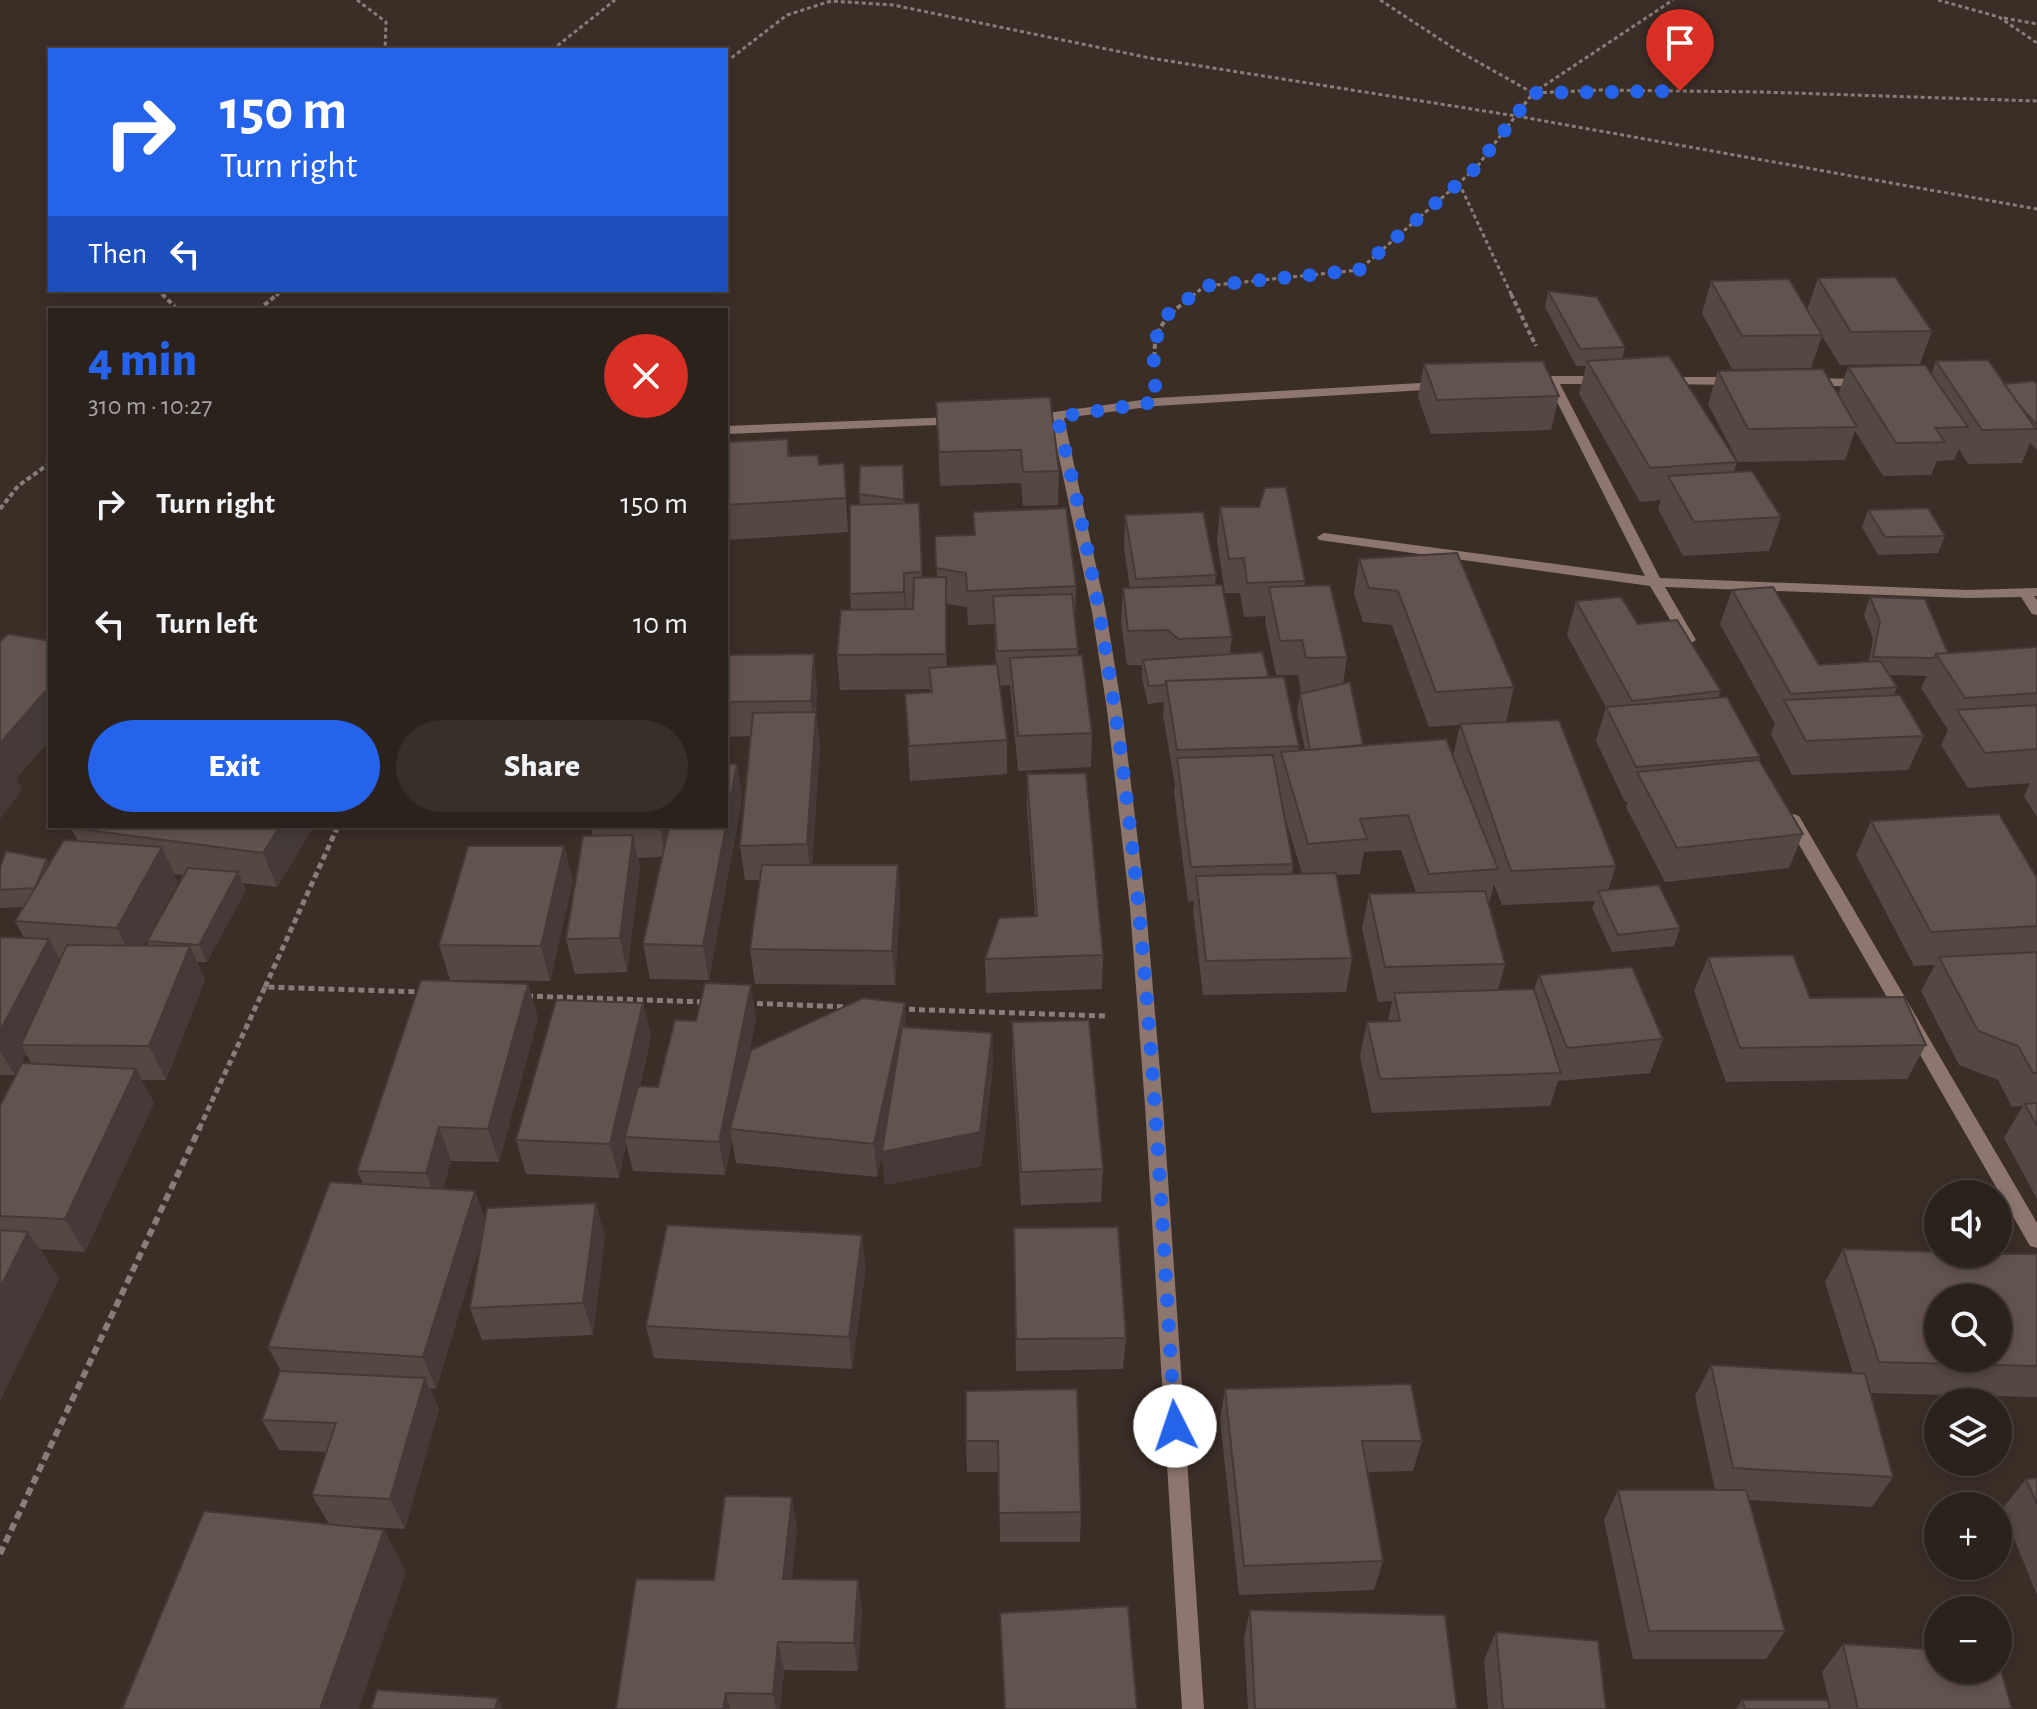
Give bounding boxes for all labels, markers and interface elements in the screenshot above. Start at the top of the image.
pin [1646,9,1714,91]
icon: arrive [1658,21,1702,65]
icon: right [88,80,192,184]
text: 150 m [220,83,347,139]
text: Turn right [220,148,357,184]
icon: left [163,232,207,276]
text: Then [88,239,147,269]
button: close [604,334,688,418]
text: 4 min [88,337,197,385]
text: 310 m · 10:27 [88,393,212,419]
icon: right [88,482,132,526]
text: Turn right [156,489,275,519]
text: 150 m [620,489,688,519]
icon: left [88,602,132,646]
text: Turn left [156,609,257,639]
text: 10 m [633,609,688,639]
button: Exit [88,720,380,812]
button: Share [396,720,688,812]
map controls [1924,1180,2012,1684]
button: sound [1924,1180,2012,1268]
button: search [1924,1284,2012,1372]
position arrow [1133,1384,1217,1468]
button: layers [1924,1388,2012,1476]
button: + [1924,1492,2012,1580]
button: − [1924,1596,2012,1684]

